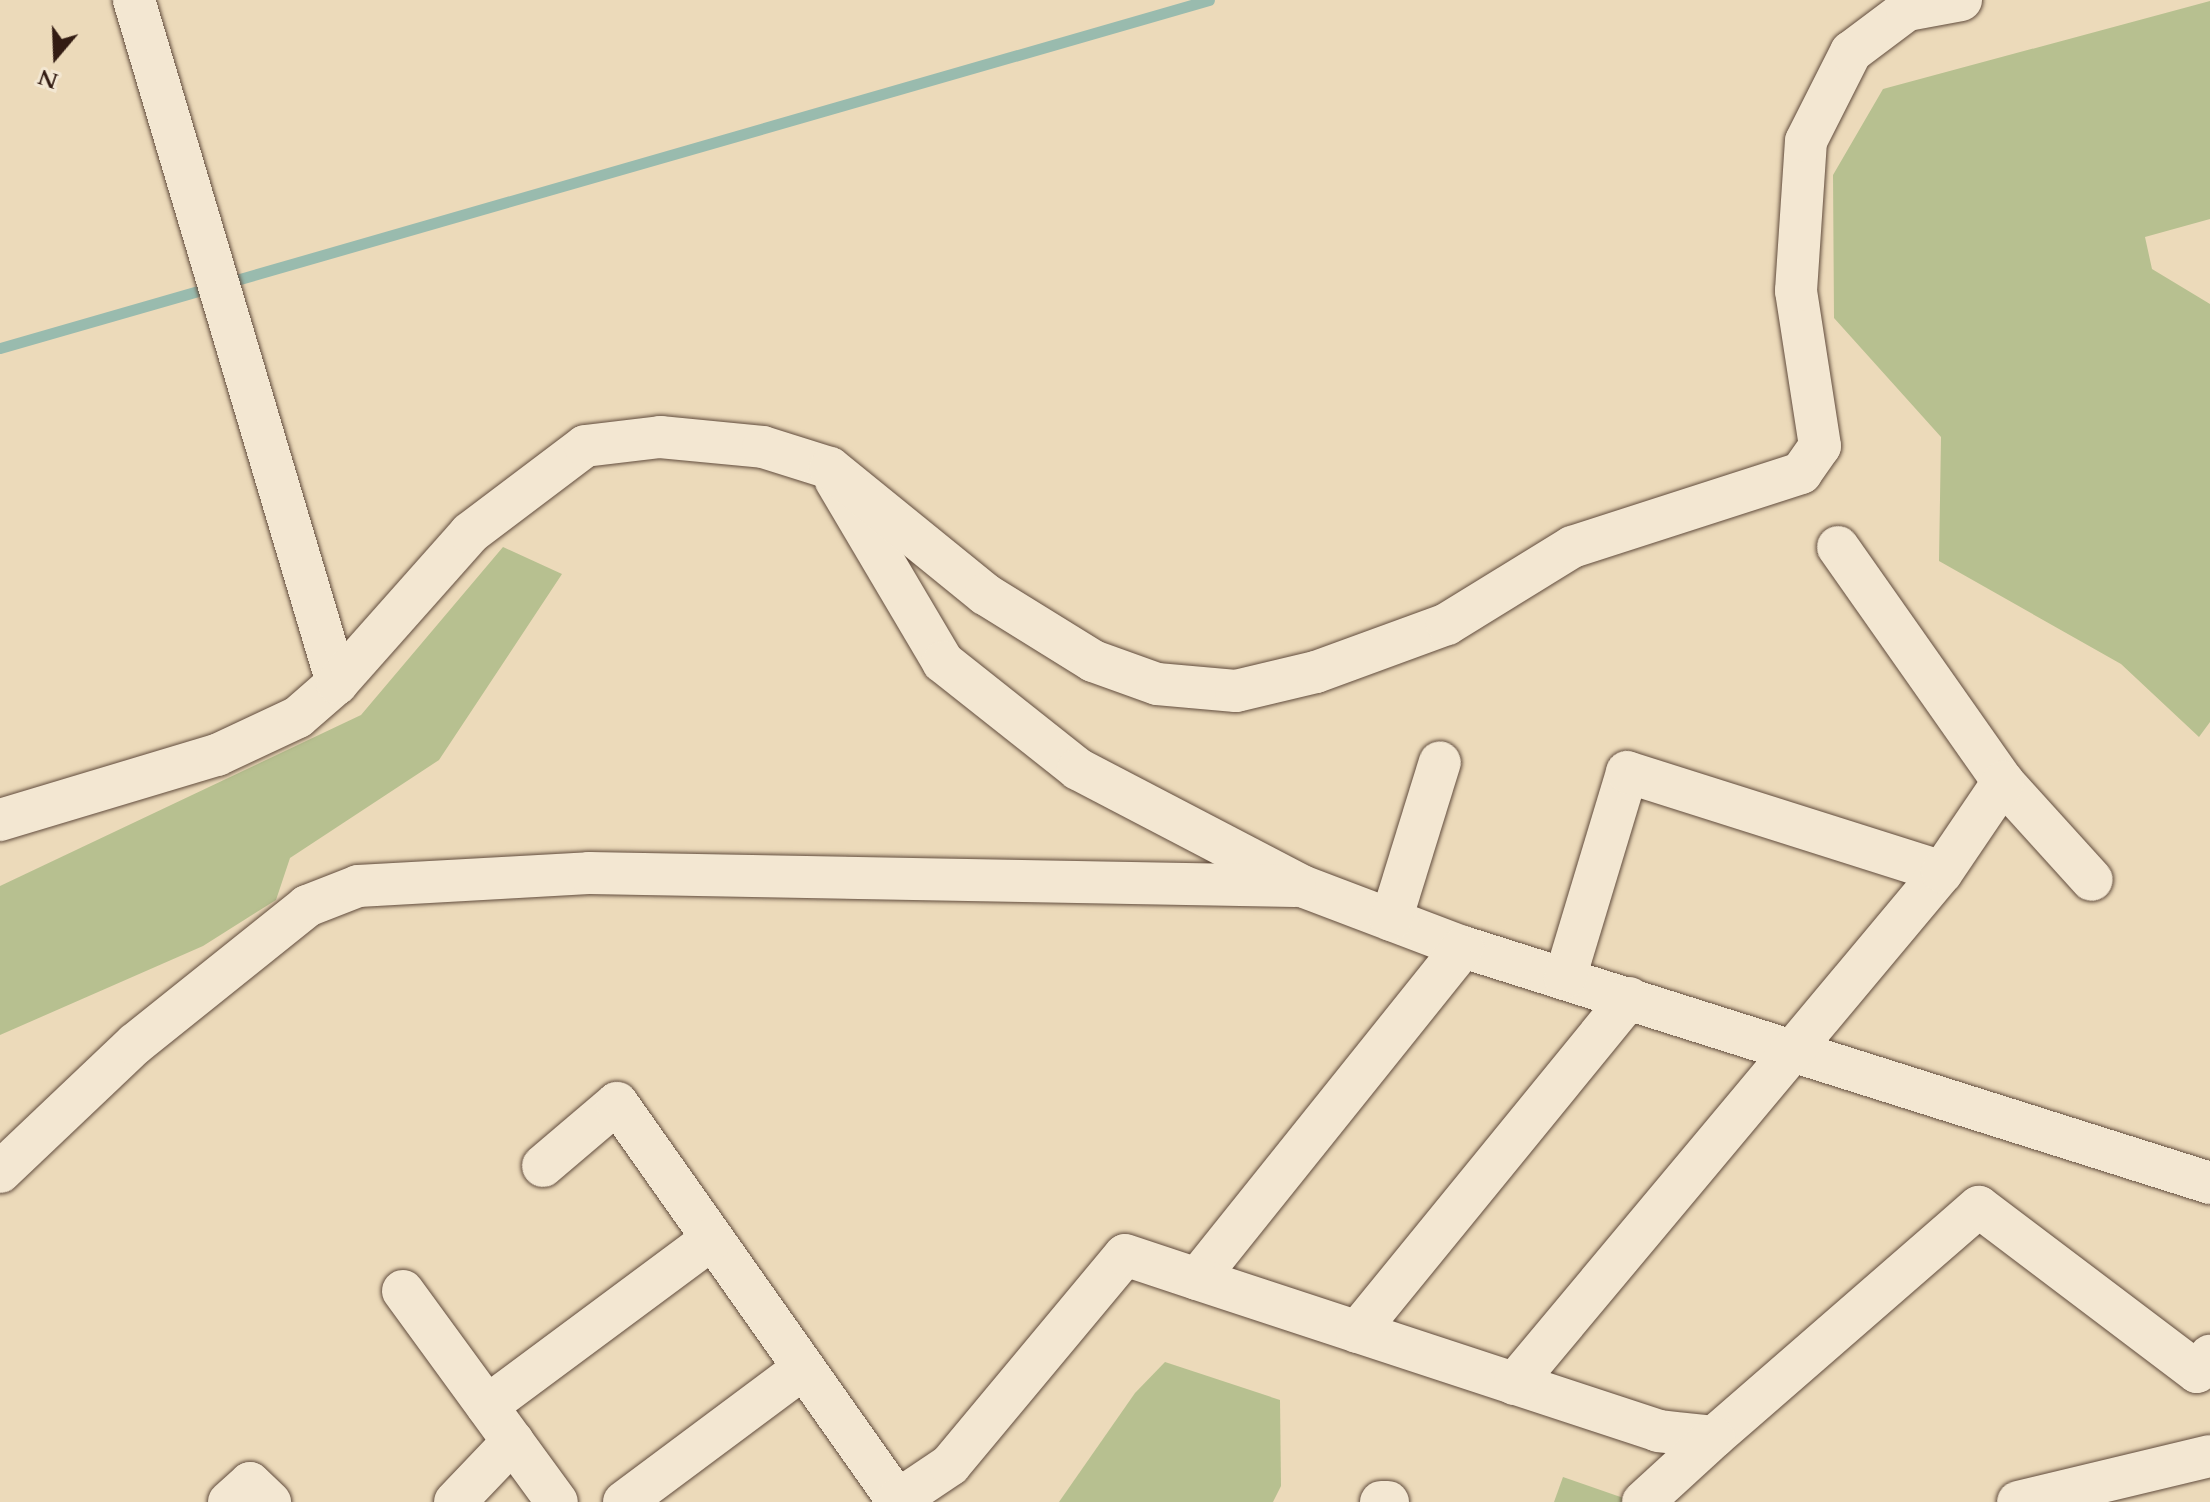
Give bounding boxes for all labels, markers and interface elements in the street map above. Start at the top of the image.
north arrow [16,16,96,96]
text: N [34,61,62,96]

